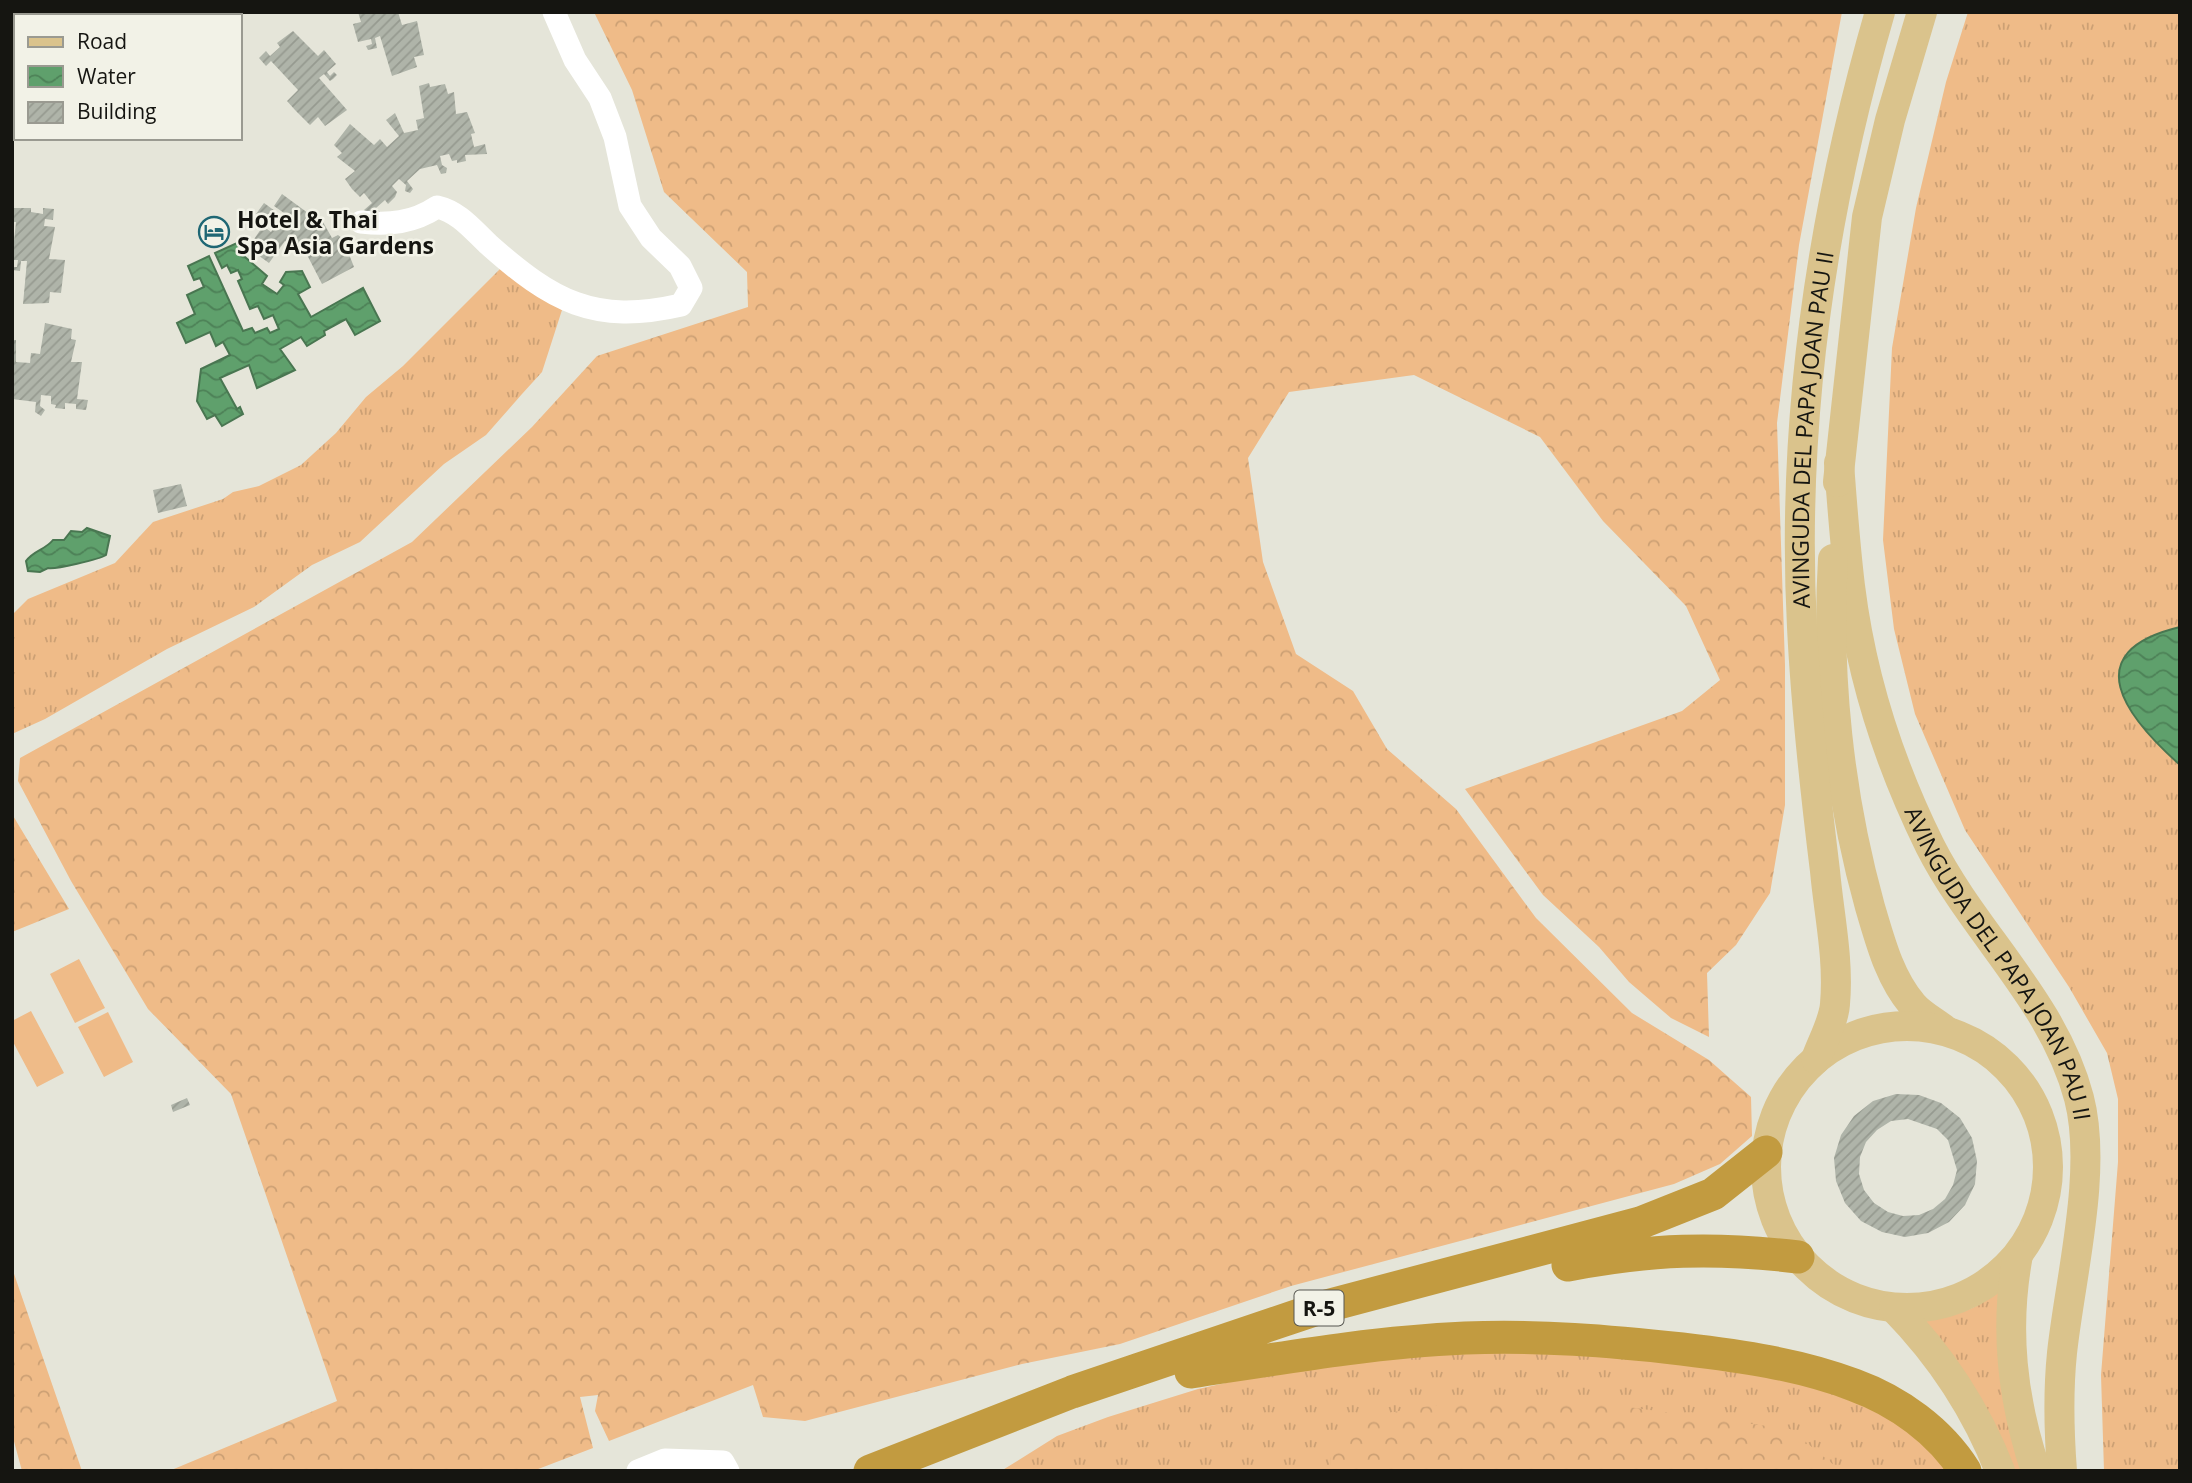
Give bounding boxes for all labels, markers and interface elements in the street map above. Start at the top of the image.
legend [14,14,242,140]
text: Road [77,27,127,55]
text: Water [77,62,136,90]
text: Building [77,97,156,125]
place label: Hotel & Thai Spa Asia Gardens [237,203,434,261]
hotel icon: Hotel & Thai Spa Asia Gardens [197,215,231,249]
street label: AVINGUDA DEL PAPA JOAN PAU II [1784,248,1841,609]
street label: AVINGUDA DEL PAPA JOAN PAU II [1898,801,2099,1122]
road number: R-5 [1294,1290,1344,1326]

